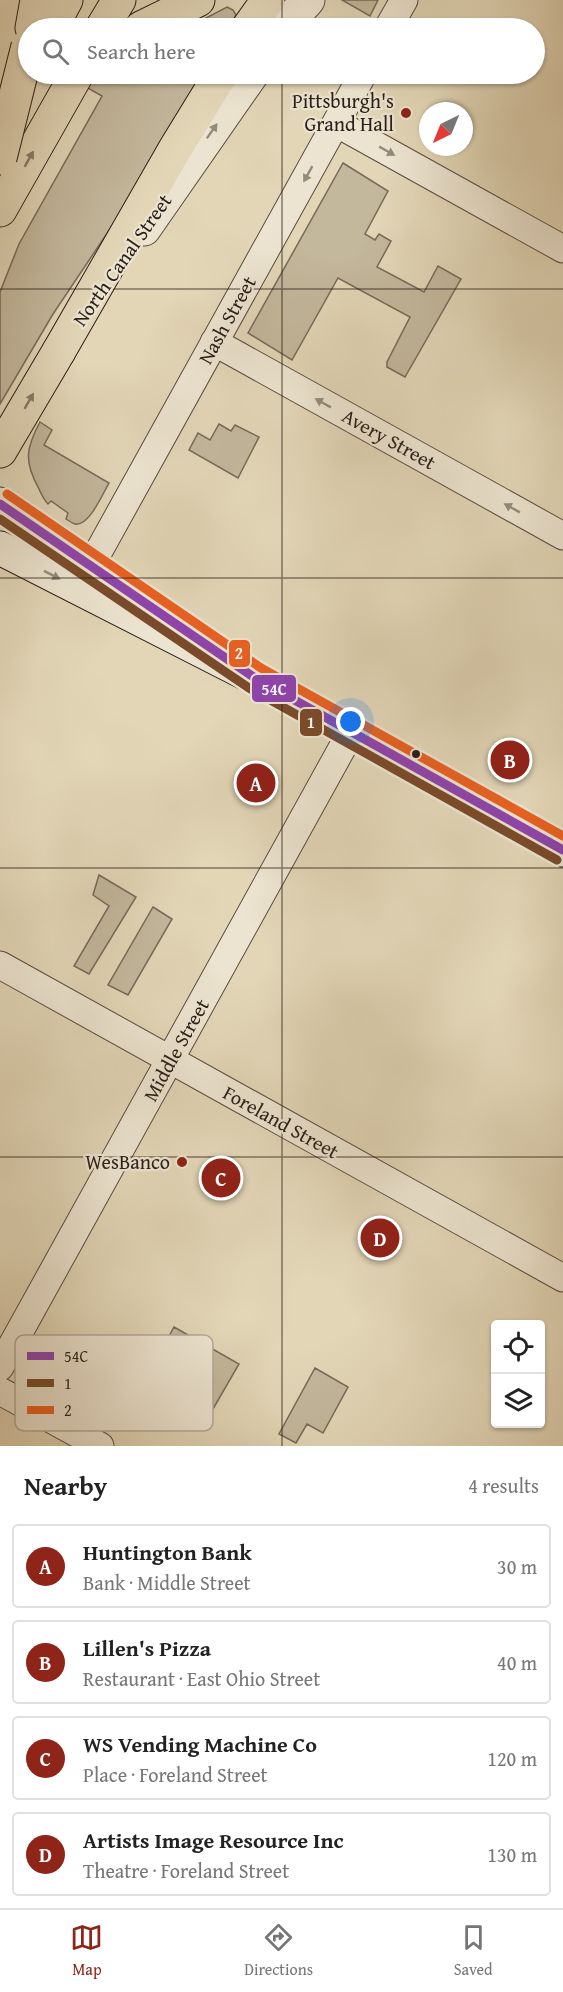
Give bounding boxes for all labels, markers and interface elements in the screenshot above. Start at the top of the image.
search box [18,18,545,84]
icon: search [39,35,72,68]
text: Search here [87,35,196,67]
place label: Pittsburgh's Grand Hall [292,86,394,138]
north arrow [419,102,473,156]
marker: Pittsburgh's Grand Hall [399,106,413,120]
one-way arrow [206,123,218,139]
one-way arrow [379,146,396,156]
one-way arrow [23,151,34,167]
one-way arrow [303,166,313,183]
street label: North Canal Street [65,188,178,332]
street label: Nash Street [190,270,263,369]
one-way arrow [24,393,35,409]
one-way arrow [314,398,331,408]
street label: Avery Street [337,401,441,476]
one-way arrow [503,503,520,513]
one-way arrow [44,570,61,580]
line badge: 2 [228,639,251,668]
text: 2 [235,641,243,665]
line badge: 54C [251,674,297,703]
text: 54C [261,677,287,701]
your location [336,707,365,736]
line badge: 1 [299,708,323,737]
text: 1 [307,710,315,734]
pin: B [490,738,530,783]
unlabelled marker [410,748,422,760]
pin: A [236,760,276,806]
street label: Middle Street [135,993,216,1106]
street label: Foreland Street [218,1078,344,1165]
place label: WesBanco [85,1147,170,1176]
marker: WesBanco [175,1155,189,1169]
pin: C [202,1156,240,1200]
pin: D [360,1216,400,1260]
map controls [491,1320,545,1428]
button: locate [491,1320,545,1374]
legend [15,1335,213,1431]
text: 54C [64,1344,88,1368]
text: 1 [64,1371,72,1395]
button: layers [491,1374,545,1428]
text: 2 [64,1398,72,1422]
text: Nearby [24,1466,107,1505]
text: 4 results [468,1471,539,1500]
text: Huntington Bank [83,1536,252,1568]
text: A [39,1552,52,1581]
text: 30 m [497,1552,537,1581]
text: Bank · Middle Street [83,1568,251,1597]
text: Lillen's Pizza [83,1632,211,1664]
text: B [39,1648,52,1677]
text: 40 m [497,1648,537,1677]
text: Restaurant · East Ohio Street [83,1664,320,1693]
text: WS Vending Machine Co [83,1728,317,1760]
text: C [40,1744,51,1773]
text: 120 m [487,1744,537,1773]
text: Place · Foreland Street [83,1760,268,1789]
text: Artists Image Resource Inc [83,1824,344,1856]
text: D [39,1840,52,1869]
text: 130 m [487,1840,537,1869]
text: Theatre · Foreland Street [83,1856,289,1885]
tab: Map [70,1921,103,1981]
tab: Directions [244,1921,313,1981]
tab: Saved [454,1921,493,1981]

